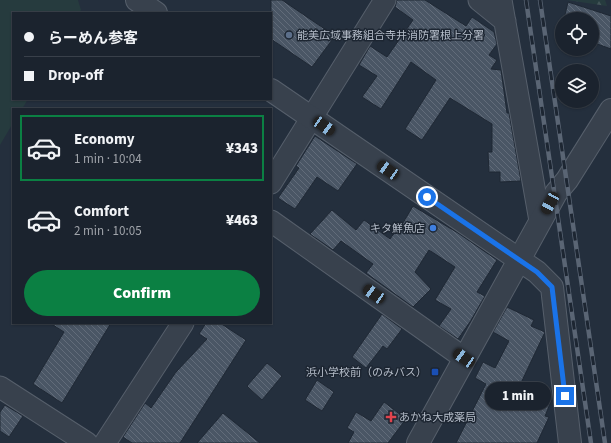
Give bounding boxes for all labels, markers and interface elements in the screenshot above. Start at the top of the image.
map controls [555,12,599,108]
button: locate [555,12,599,56]
text: らーめん参客 [48,28,138,49]
place label: 能美広域事務組合寺井消防署根上分署 [297,28,484,43]
marker: 能美広域事務組合寺井消防署根上分署 [284,30,294,40]
button: layers [555,64,599,108]
text: Drop-off [48,65,103,86]
car [311,114,337,138]
text: Economy [74,129,135,150]
icon: car [26,130,62,166]
text: ¥343 [226,138,258,159]
text: 1 min · 10:04 [74,150,142,168]
car [375,158,401,182]
route start [418,188,436,206]
car [539,190,561,216]
text: Comfort [74,201,129,222]
icon: car [26,202,62,238]
text: ¥463 [226,210,258,231]
place label: キタ鮮魚店 [370,221,425,236]
text: 2 min · 10:05 [74,222,142,240]
marker: キタ鮮魚店 [428,223,438,233]
button: Confirm [24,270,260,316]
car [361,282,387,306]
car [451,346,477,370]
place label: 浜小学校前（のみバス） [306,365,427,380]
marker: 浜小学校前（のみバス） [430,367,440,377]
callout: 1 min [485,382,551,410]
text: 1 min [502,387,534,405]
route end [556,387,574,405]
place label: あかね大成薬局 [399,410,476,425]
marker: あかね大成薬局 [386,412,396,422]

